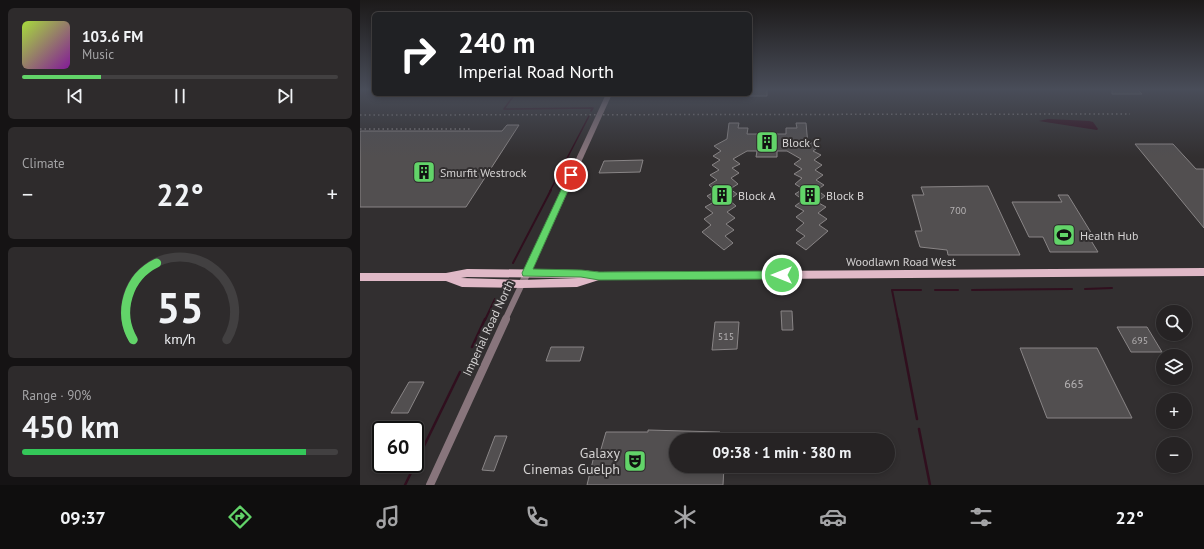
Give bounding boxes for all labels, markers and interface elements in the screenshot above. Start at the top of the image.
text: 240 m [458,24,535,61]
text: 103.6 FM [82,27,143,46]
icon: right [392,28,444,80]
text: Music [82,46,114,63]
text: Imperial Road North [458,60,614,83]
icon: previous [64,85,86,107]
icon: pause [169,85,191,107]
icon: next [274,85,296,107]
building icon: Block C [754,129,780,155]
place label: Block C [782,135,820,150]
text: Climate [22,155,65,172]
pin [554,158,588,192]
building icon: Smurfit Westrock [411,159,437,185]
icon: arrive [560,164,582,186]
place label: Smurfit Westrock [440,165,527,180]
text: 22° [156,175,204,214]
text: − [22,180,33,208]
text: + [327,180,338,208]
building icon: Block A [709,182,735,208]
building icon: Block B [797,182,823,208]
place label: Block A [738,188,776,203]
place label: Block B [826,188,864,203]
house number: 700 [950,204,967,217]
sports icon: Health Hub [1051,222,1077,248]
place label: Health Hub [1080,228,1138,243]
position arrow [761,254,803,296]
street label: Woodlawn Road West [846,254,956,269]
street label: Imperial Road North [459,278,517,378]
text: 55 [156,281,204,334]
map controls [1156,305,1192,473]
button: search [1156,305,1192,341]
text: km/h [164,329,196,348]
house number: 515 [718,330,734,343]
house number: 695 [1132,334,1148,347]
button: layers [1156,349,1192,385]
house number: 665 [1064,376,1084,391]
text: Range · 90% [22,387,91,404]
button: + [1156,393,1192,429]
text: 450 km [22,407,120,446]
speed limit sign: 60 [372,421,424,473]
button: − [1156,437,1192,473]
text: 09:38 · 1 min · 380 m [713,443,851,462]
place label: Galaxy Cinemas Guelph [523,444,620,478]
theatre icon: Galaxy Cinemas Guelph [622,448,648,474]
icon: directions [226,503,254,531]
icon: music [374,503,402,531]
icon: phone [523,503,551,531]
icon: climate [671,503,699,531]
icon: car [819,503,847,531]
icon: filters [967,503,995,531]
text: 09:37 [60,506,106,529]
text: 22° [1116,506,1144,529]

